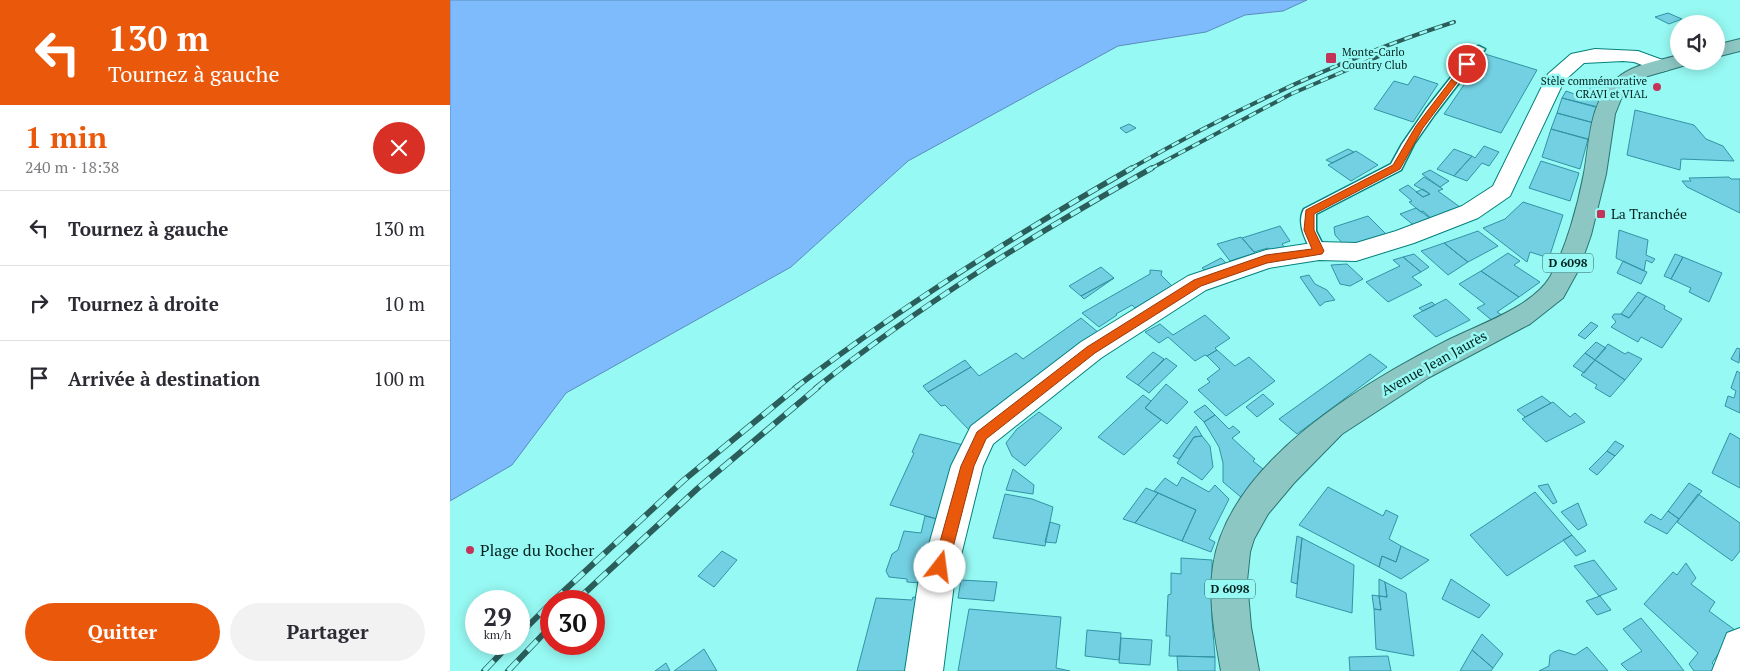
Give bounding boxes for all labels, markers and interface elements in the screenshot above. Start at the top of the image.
text: 130 m [108,15,209,61]
map controls [1670,15,1725,70]
button: sound [1670,15,1725,70]
icon: left [25,20,90,85]
pin [1446,43,1488,85]
place label: Monte-Carlo Country Club [1342,45,1407,72]
icon: arrive [1453,50,1481,78]
marker: Monte-Carlo Country Club [1324,51,1338,65]
text: Tournez à gauche [108,59,279,88]
place label: Stèle commémorative CRAVI et VIAL [1541,74,1647,101]
marker: Stèle commémorative CRAVI et VIAL [1651,81,1663,93]
text: 1 min [25,117,107,157]
button: close [373,122,425,174]
text: 240 m · 18:38 [25,156,119,178]
place label: La Tranchée [1611,204,1687,223]
marker: La Tranchée [1595,208,1607,220]
icon: left [25,214,53,242]
text: Tournez à gauche [68,216,229,241]
text: 130 m [374,216,425,241]
road number: D 6098 [1543,254,1593,272]
icon: right [25,289,53,317]
text: Tournez à droite [68,291,219,316]
text: 10 m [384,291,425,316]
street label: Avenue Jean Jaurès [1377,326,1490,400]
icon: arrive [25,364,53,392]
text: Arrivée à destination [68,366,260,391]
text: 100 m [374,366,425,391]
place label: Plage du Rocher [480,539,595,561]
position arrow [913,540,965,592]
marker: Plage du Rocher [464,544,476,556]
road number: D 6098 [1205,580,1255,598]
speed limit sign: 30 [540,590,605,655]
text: 29 [483,600,512,633]
button: Quitter [25,603,220,661]
button: Partager [230,603,425,661]
text: km/h [484,627,511,642]

